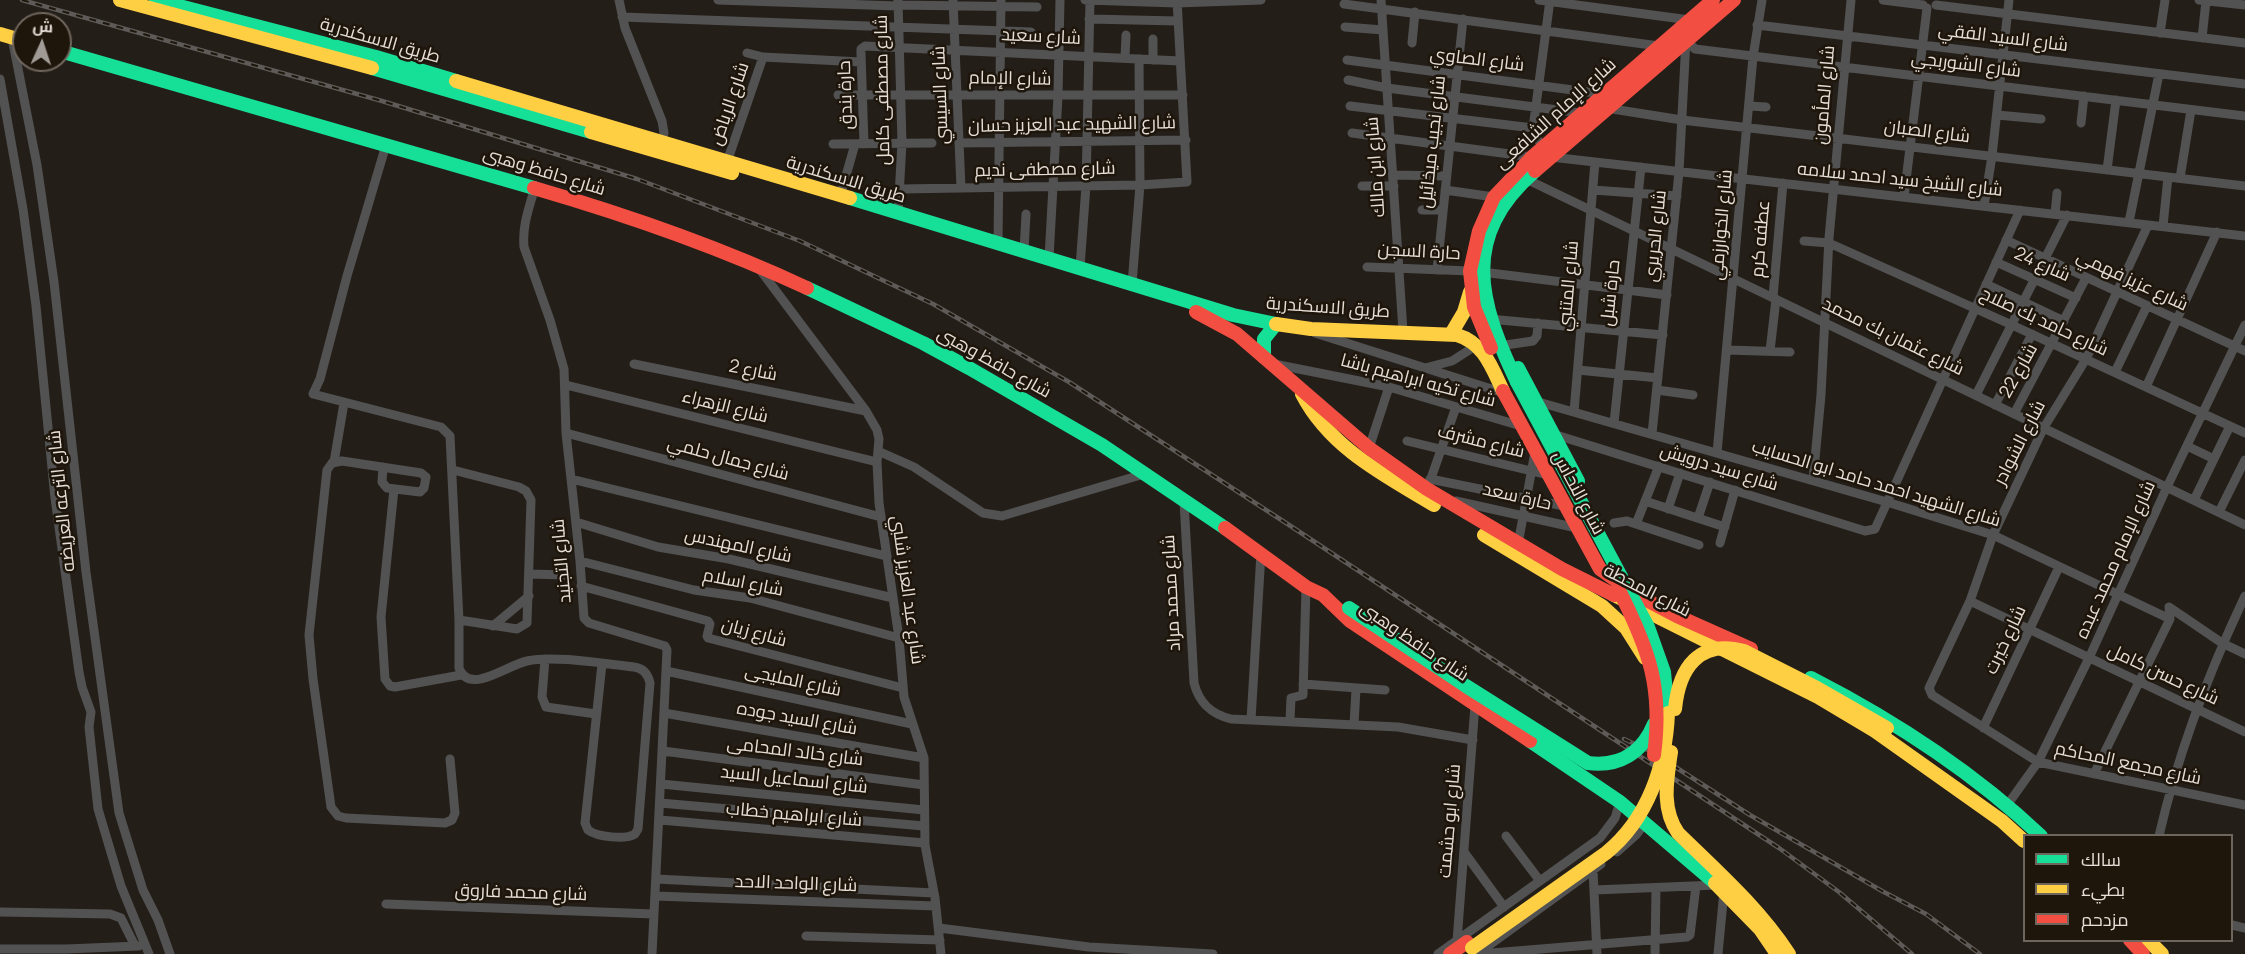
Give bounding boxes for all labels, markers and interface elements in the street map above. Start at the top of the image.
north arrow [12,12,72,72]
text: ش [32,14,54,38]
street label: طريق الاسكندرية [317,14,443,68]
street label: شارع مصطفى كامل [871,15,895,165]
street label: شارع السيد الفقي [1937,19,2069,57]
street label: شارع سعيد [1001,24,1081,50]
street label: شارع الصاوي [1429,44,1525,76]
street label: شارع المأمون [1810,44,1840,146]
street label: شارع السيسي [928,45,954,145]
street label: شارع الشوربجي [1910,48,2022,82]
street label: شارع الإمام الشافعى [1491,54,1621,174]
street label: شارع الرياض [706,60,754,148]
street label: حارة بندق [834,60,858,130]
street label: شارع الإمام [968,67,1052,91]
street label: شارع نجيب ميخائيل [1415,75,1451,209]
street label: شارع الشهيد عبد العزيز حسان [968,112,1176,138]
street label: شارع ابن مالك [1362,116,1390,218]
street label: شارع الصبان [1883,116,1971,148]
street label: شارع حافظ وهبى [480,143,608,201]
street label: طريق الاسكندرية [783,152,909,208]
street label: شارع مصطفى نديم [974,158,1116,182]
street label: شارع الشيخ سيد احمد سلامه [1796,158,2004,202]
street label: شارع الخوارزمي [1706,169,1738,281]
street label: شارع الحريري [1640,189,1672,283]
street label: عطفه كرم [1747,199,1775,279]
street label: حارة السجن [1377,239,1461,265]
street label: شارع المتنبي [1554,240,1584,332]
street label: شارع 24 [2011,243,2073,287]
street label: شارع عزيز فهمي [2073,246,2191,316]
street label: حارة شبل [1597,259,1625,327]
street label: شارع حامد بك صلاح [1976,283,2112,361]
street label: طريق الاسكندرية [1265,293,1391,323]
street label: شارع عثمان بك محمد [1819,293,1967,381]
street label: شارع حافظ وهبى [933,323,1055,403]
street label: شارع 22 [1995,340,2043,402]
street label: شارع تكيه ابراهيم باشا [1338,350,1498,412]
street label: شارع 2 [727,356,779,386]
street label: شارع الزهراء [680,386,770,428]
street label: شارع الشوادر [1989,397,2051,489]
street label: شارع مشرف [1435,421,1527,463]
street label: شارع الترعه العريضه [44,429,80,573]
street label: شارع جمال حلمي [665,432,791,486]
street label: شارع الشهيد احمد حامد ابو الحسايب [1749,436,2003,532]
street label: شارع سيد درويش [1657,440,1781,496]
street label: شارع النحاس [1547,448,1609,538]
street label: شارع الإمام محمد عبده [2071,478,2161,642]
street label: حارة سعد [1480,479,1554,515]
street label: شارع عبد العزيز شلبي [886,514,928,666]
street label: شارع التجنيد [548,518,576,604]
street label: شارع المهندس [682,524,794,568]
street label: شارع محمد مراد [1158,534,1186,652]
street label: شارع المحطة [1600,560,1694,622]
street label: شارع اسلام [701,565,785,601]
street label: شارع حافظ وهبى [1355,598,1473,686]
street label: شارع خيرت [1981,602,2031,678]
street label: شارع زيان [719,614,789,652]
street label: شارع حسن كامل [2104,640,2222,710]
street label: شارع المليجى [743,660,843,702]
street label: شارع السيد جوده [735,698,859,740]
street label: شارع خالد المحامى [725,733,865,771]
street label: شارع مجمع المحاكم [2053,738,2203,790]
street label: شارع اسماعيل السيد [719,762,869,798]
street label: شارع ابو حشمت [1434,763,1466,879]
street label: شارع ابراهيم خطاب [725,798,863,832]
legend [2023,834,2233,942]
text: سالك [2081,847,2121,871]
street label: شارع الواحد الاحد [734,871,858,897]
text: بطيء [2081,877,2125,901]
street label: شارع محمد فاروق [454,880,588,906]
text: مزدحم [2081,907,2129,931]

